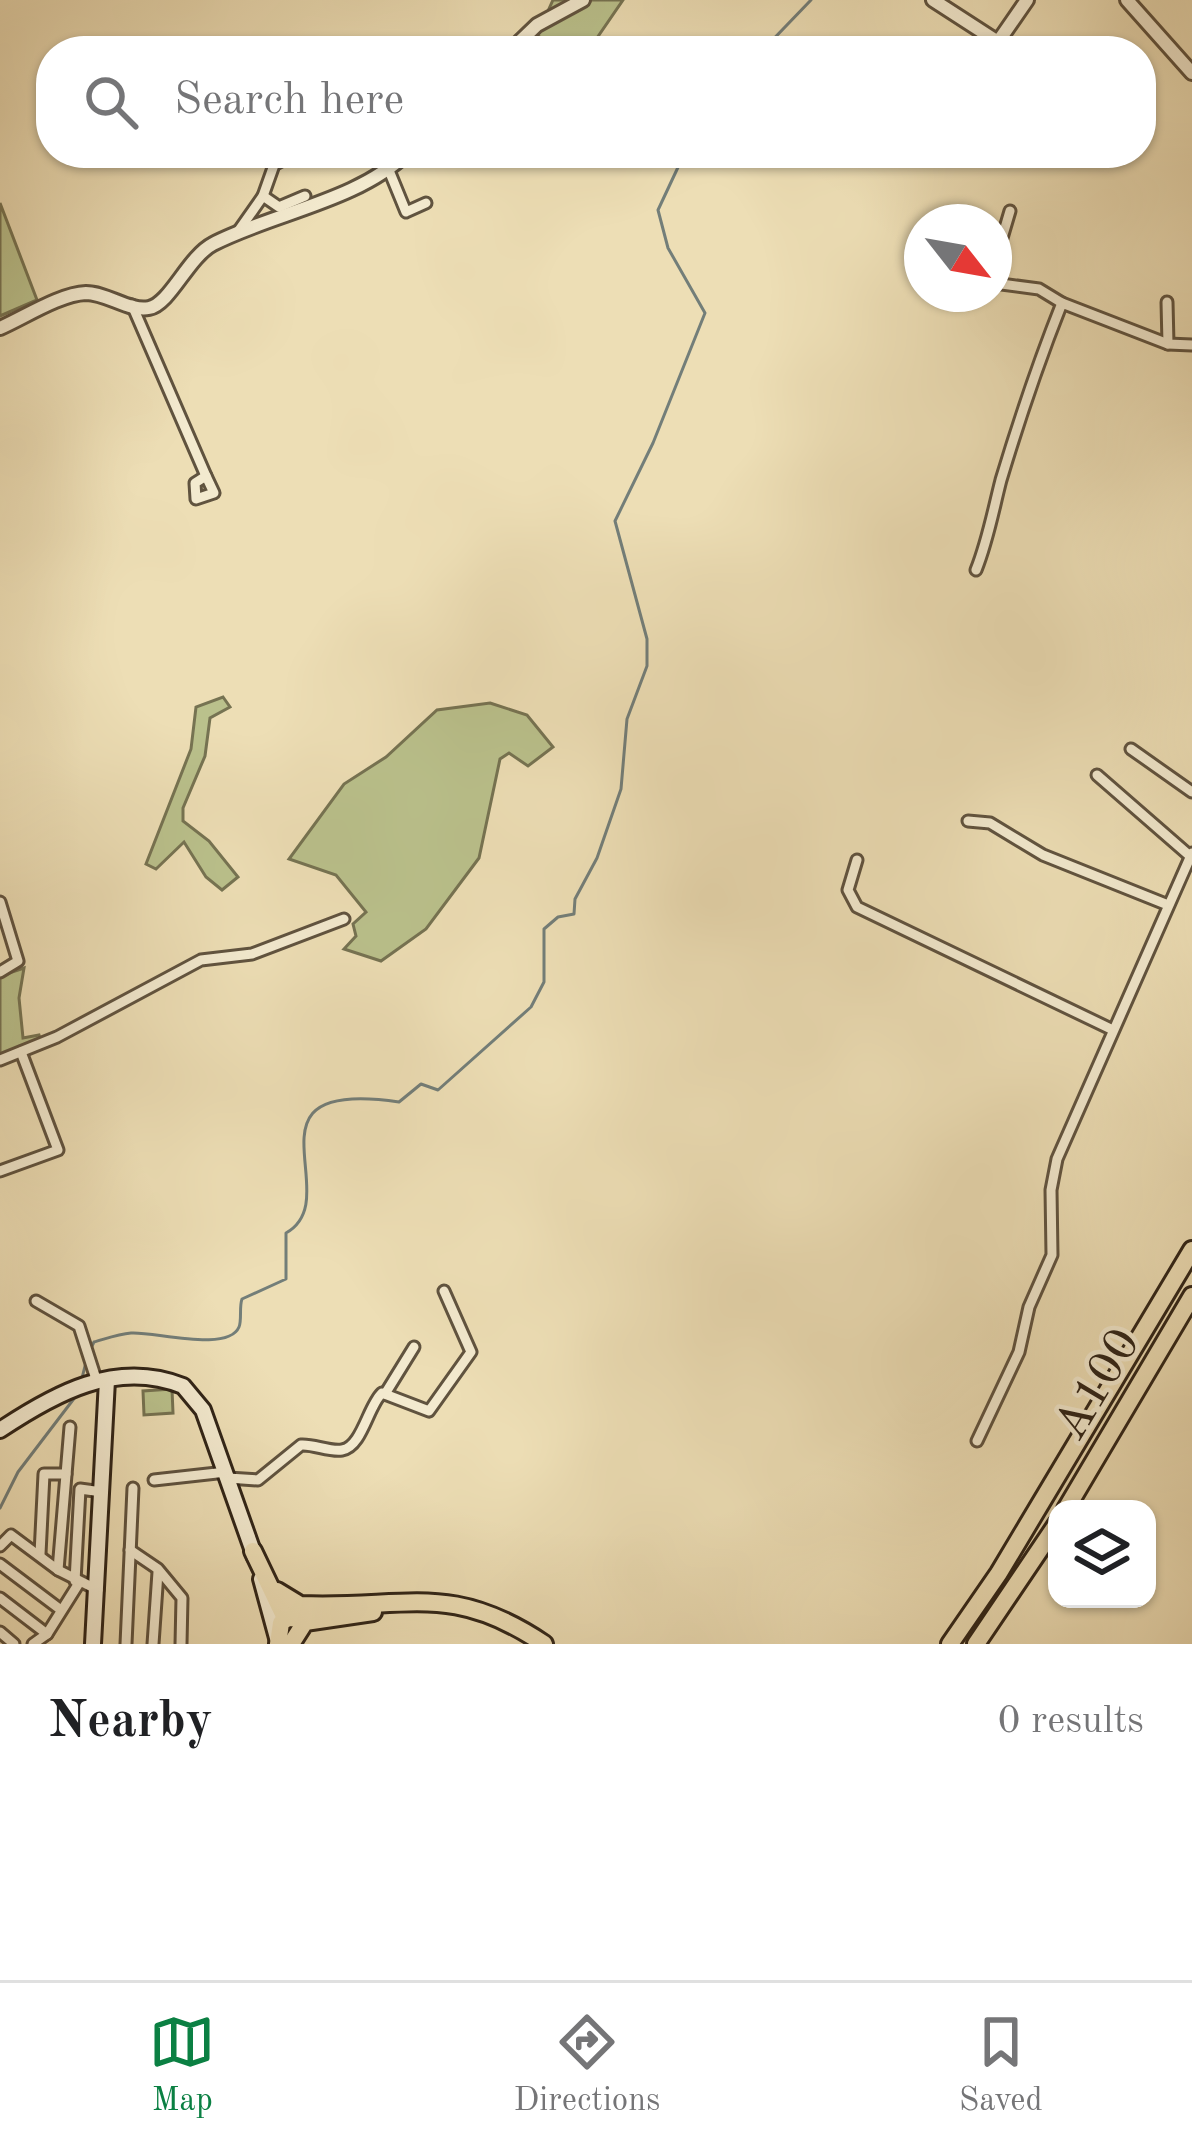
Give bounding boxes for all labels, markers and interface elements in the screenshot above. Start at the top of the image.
search box [36,36,1156,168]
icon: search [78,69,144,135]
text: Search here [174,79,404,124]
north arrow [904,204,1012,312]
street label: A100 [1047,1321,1150,1449]
map controls [1048,1500,1156,1608]
button: layers [1048,1500,1156,1608]
text: Nearby [48,1697,213,1748]
text: 0 results [998,1702,1144,1741]
tab: Map [149,2009,215,2122]
tab: Directions [514,2009,660,2122]
tab: Saved [959,2009,1043,2122]

